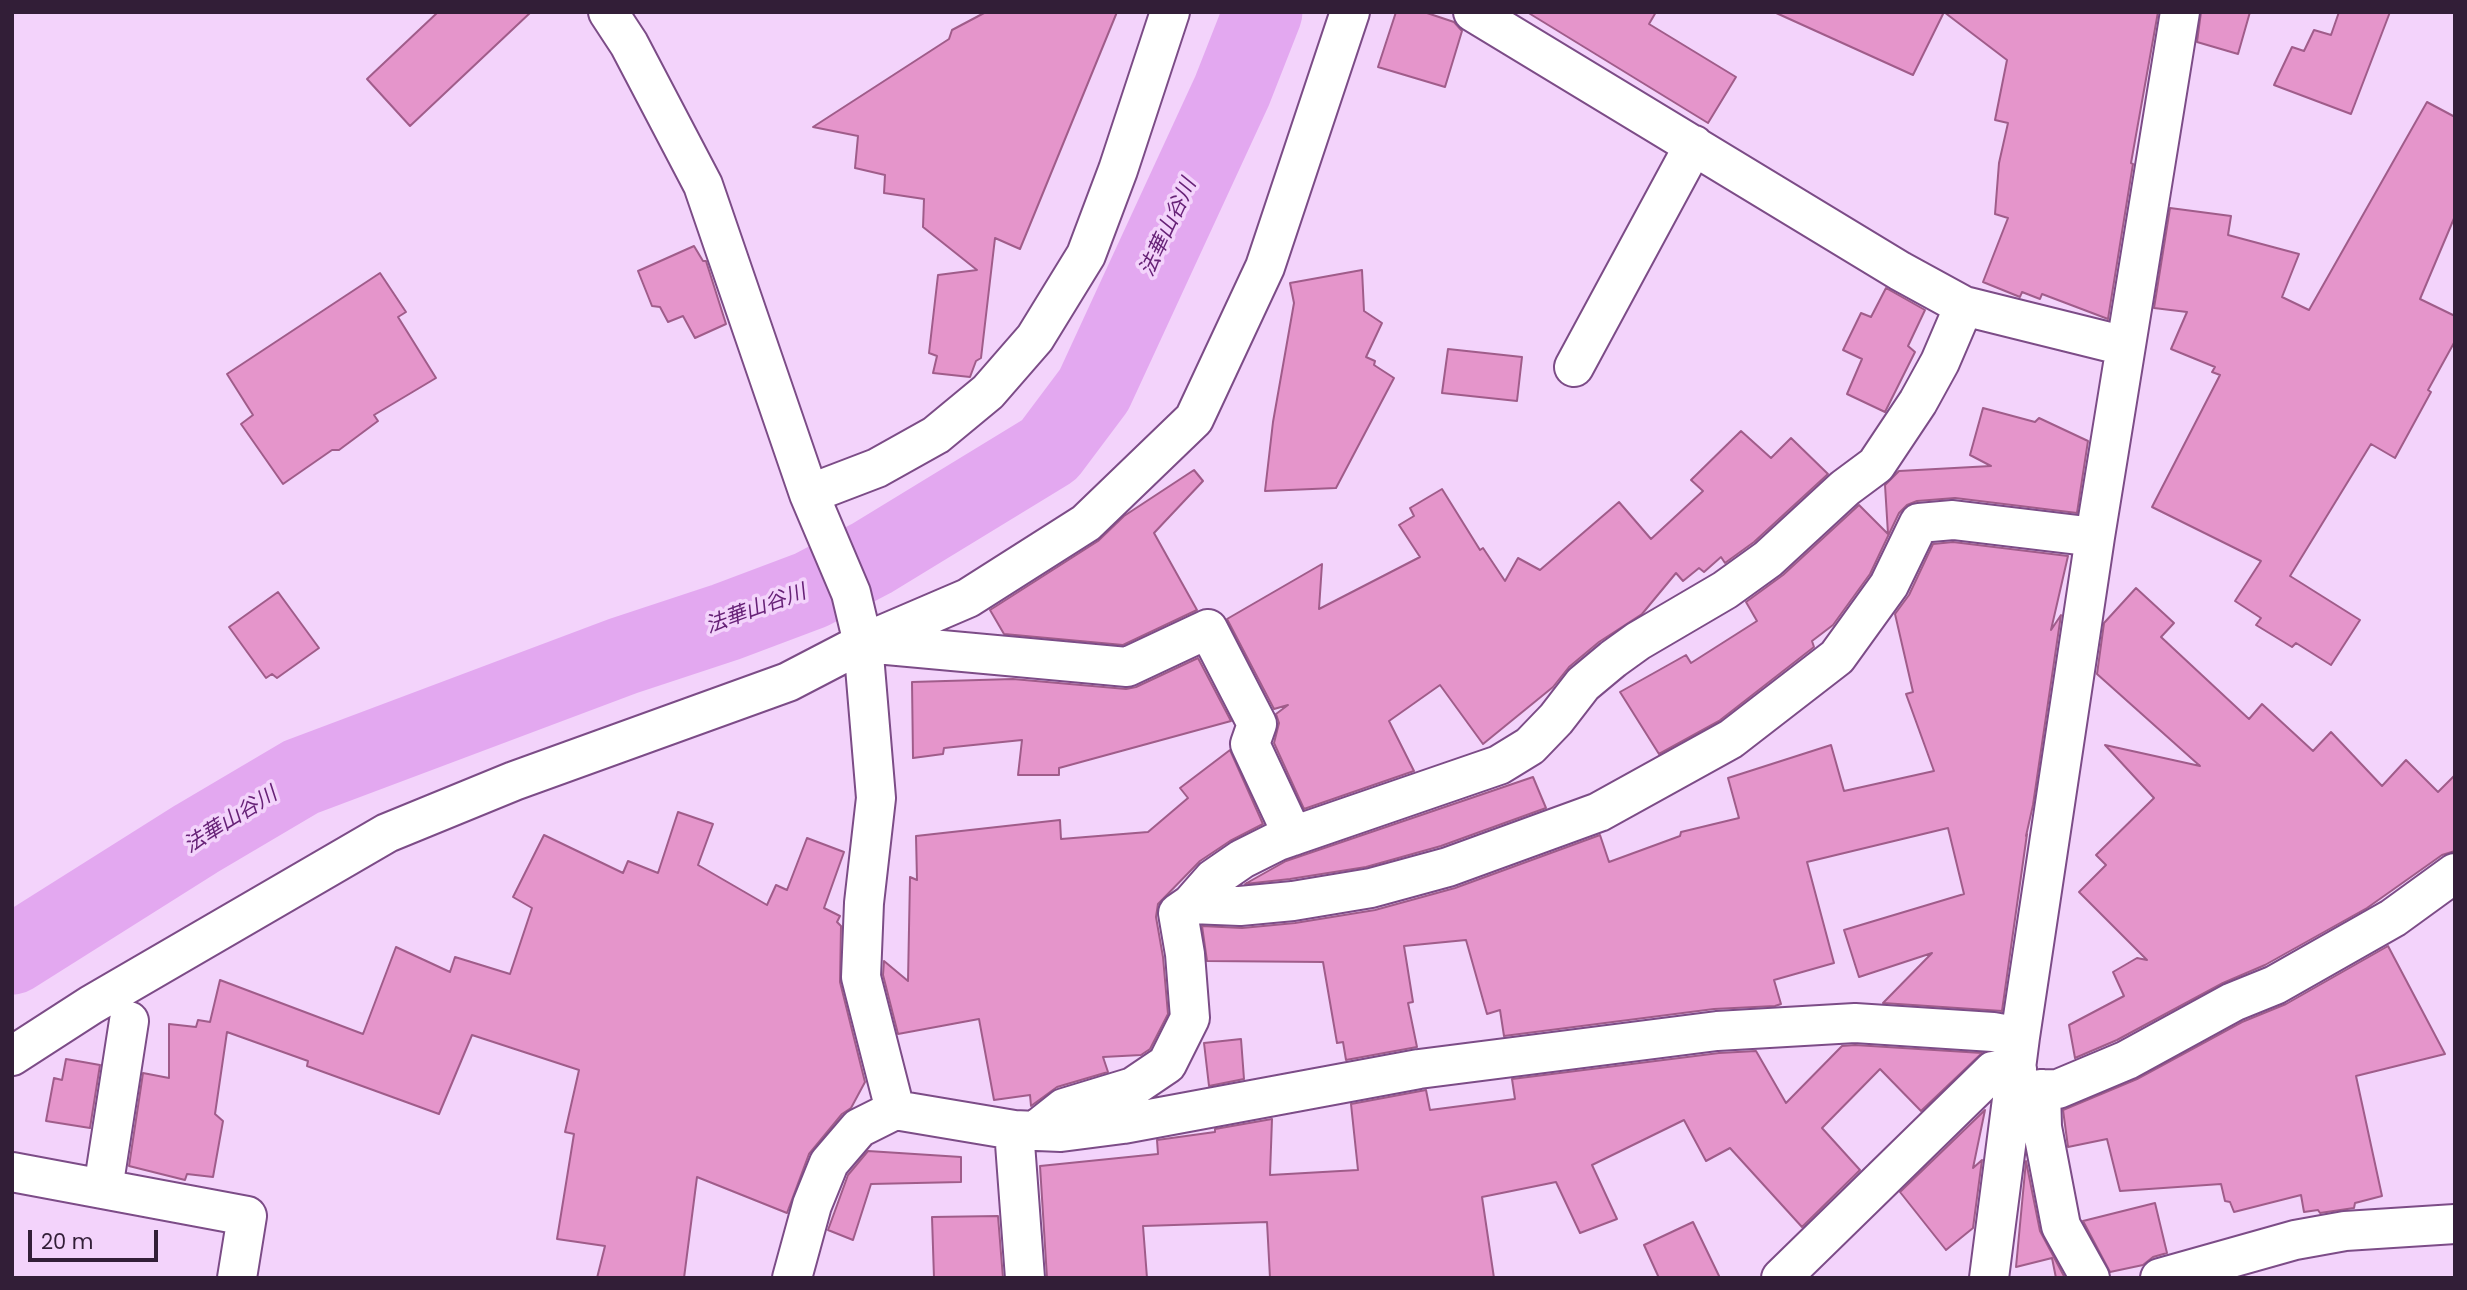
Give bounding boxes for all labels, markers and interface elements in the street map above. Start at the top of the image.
water label: 法華山谷川 [1135,175,1203,281]
water label: 法華山谷川 [702,580,810,640]
water label: 法華山谷川 [180,782,282,860]
scale bar [32,1216,161,1260]
text: 20 m [41,1227,94,1256]

